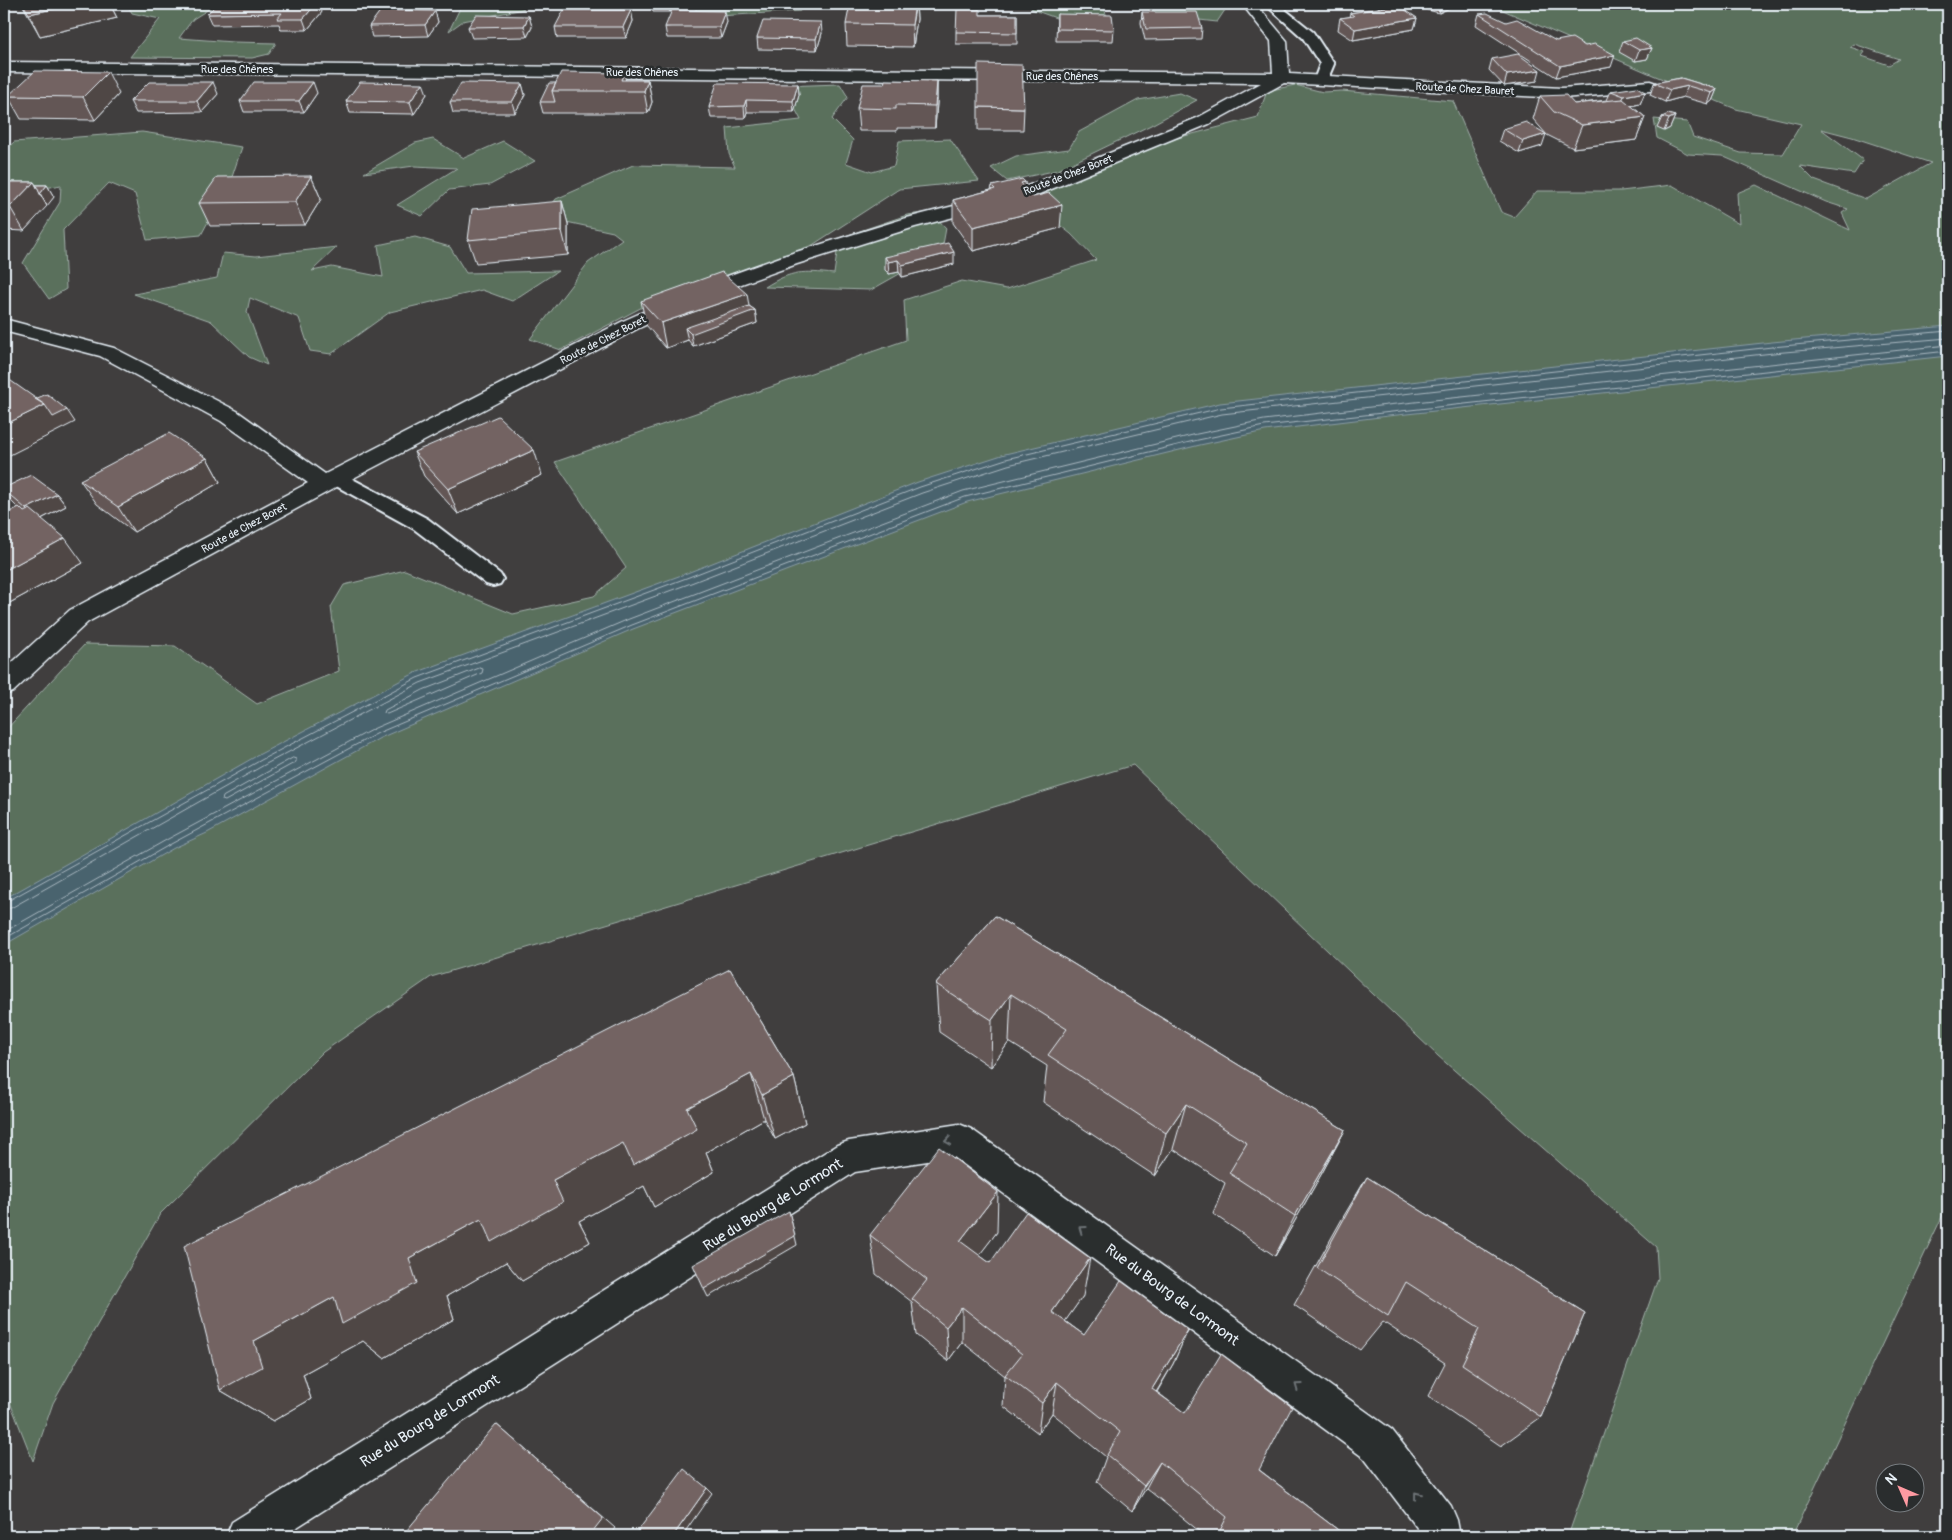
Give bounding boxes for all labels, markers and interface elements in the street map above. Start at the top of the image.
street label: Rue des Chênes [201,63,273,76]
street label: Rue des Chênes [606,66,678,79]
street label: Rue des Chênes [1026,70,1098,83]
street label: Route de Chez Bauret [1415,80,1515,98]
street label: Route de Chez Boret [1022,152,1115,198]
street label: Route de Chez Boret [558,312,649,367]
street label: Route de Chez Boret [199,500,289,556]
one-way arrow [944,1136,953,1146]
street label: Rue du Bourg de Lormont [700,1154,847,1256]
one-way arrow [1078,1226,1088,1235]
street label: Rue du Bourg de Lormont [1101,1240,1243,1351]
street label: Rue du Bourg de Lormont [357,1370,504,1472]
one-way arrow [1294,1383,1304,1392]
north arrow [1874,1462,1924,1512]
text: N [1882,1470,1901,1489]
one-way arrow [1415,1492,1423,1501]

